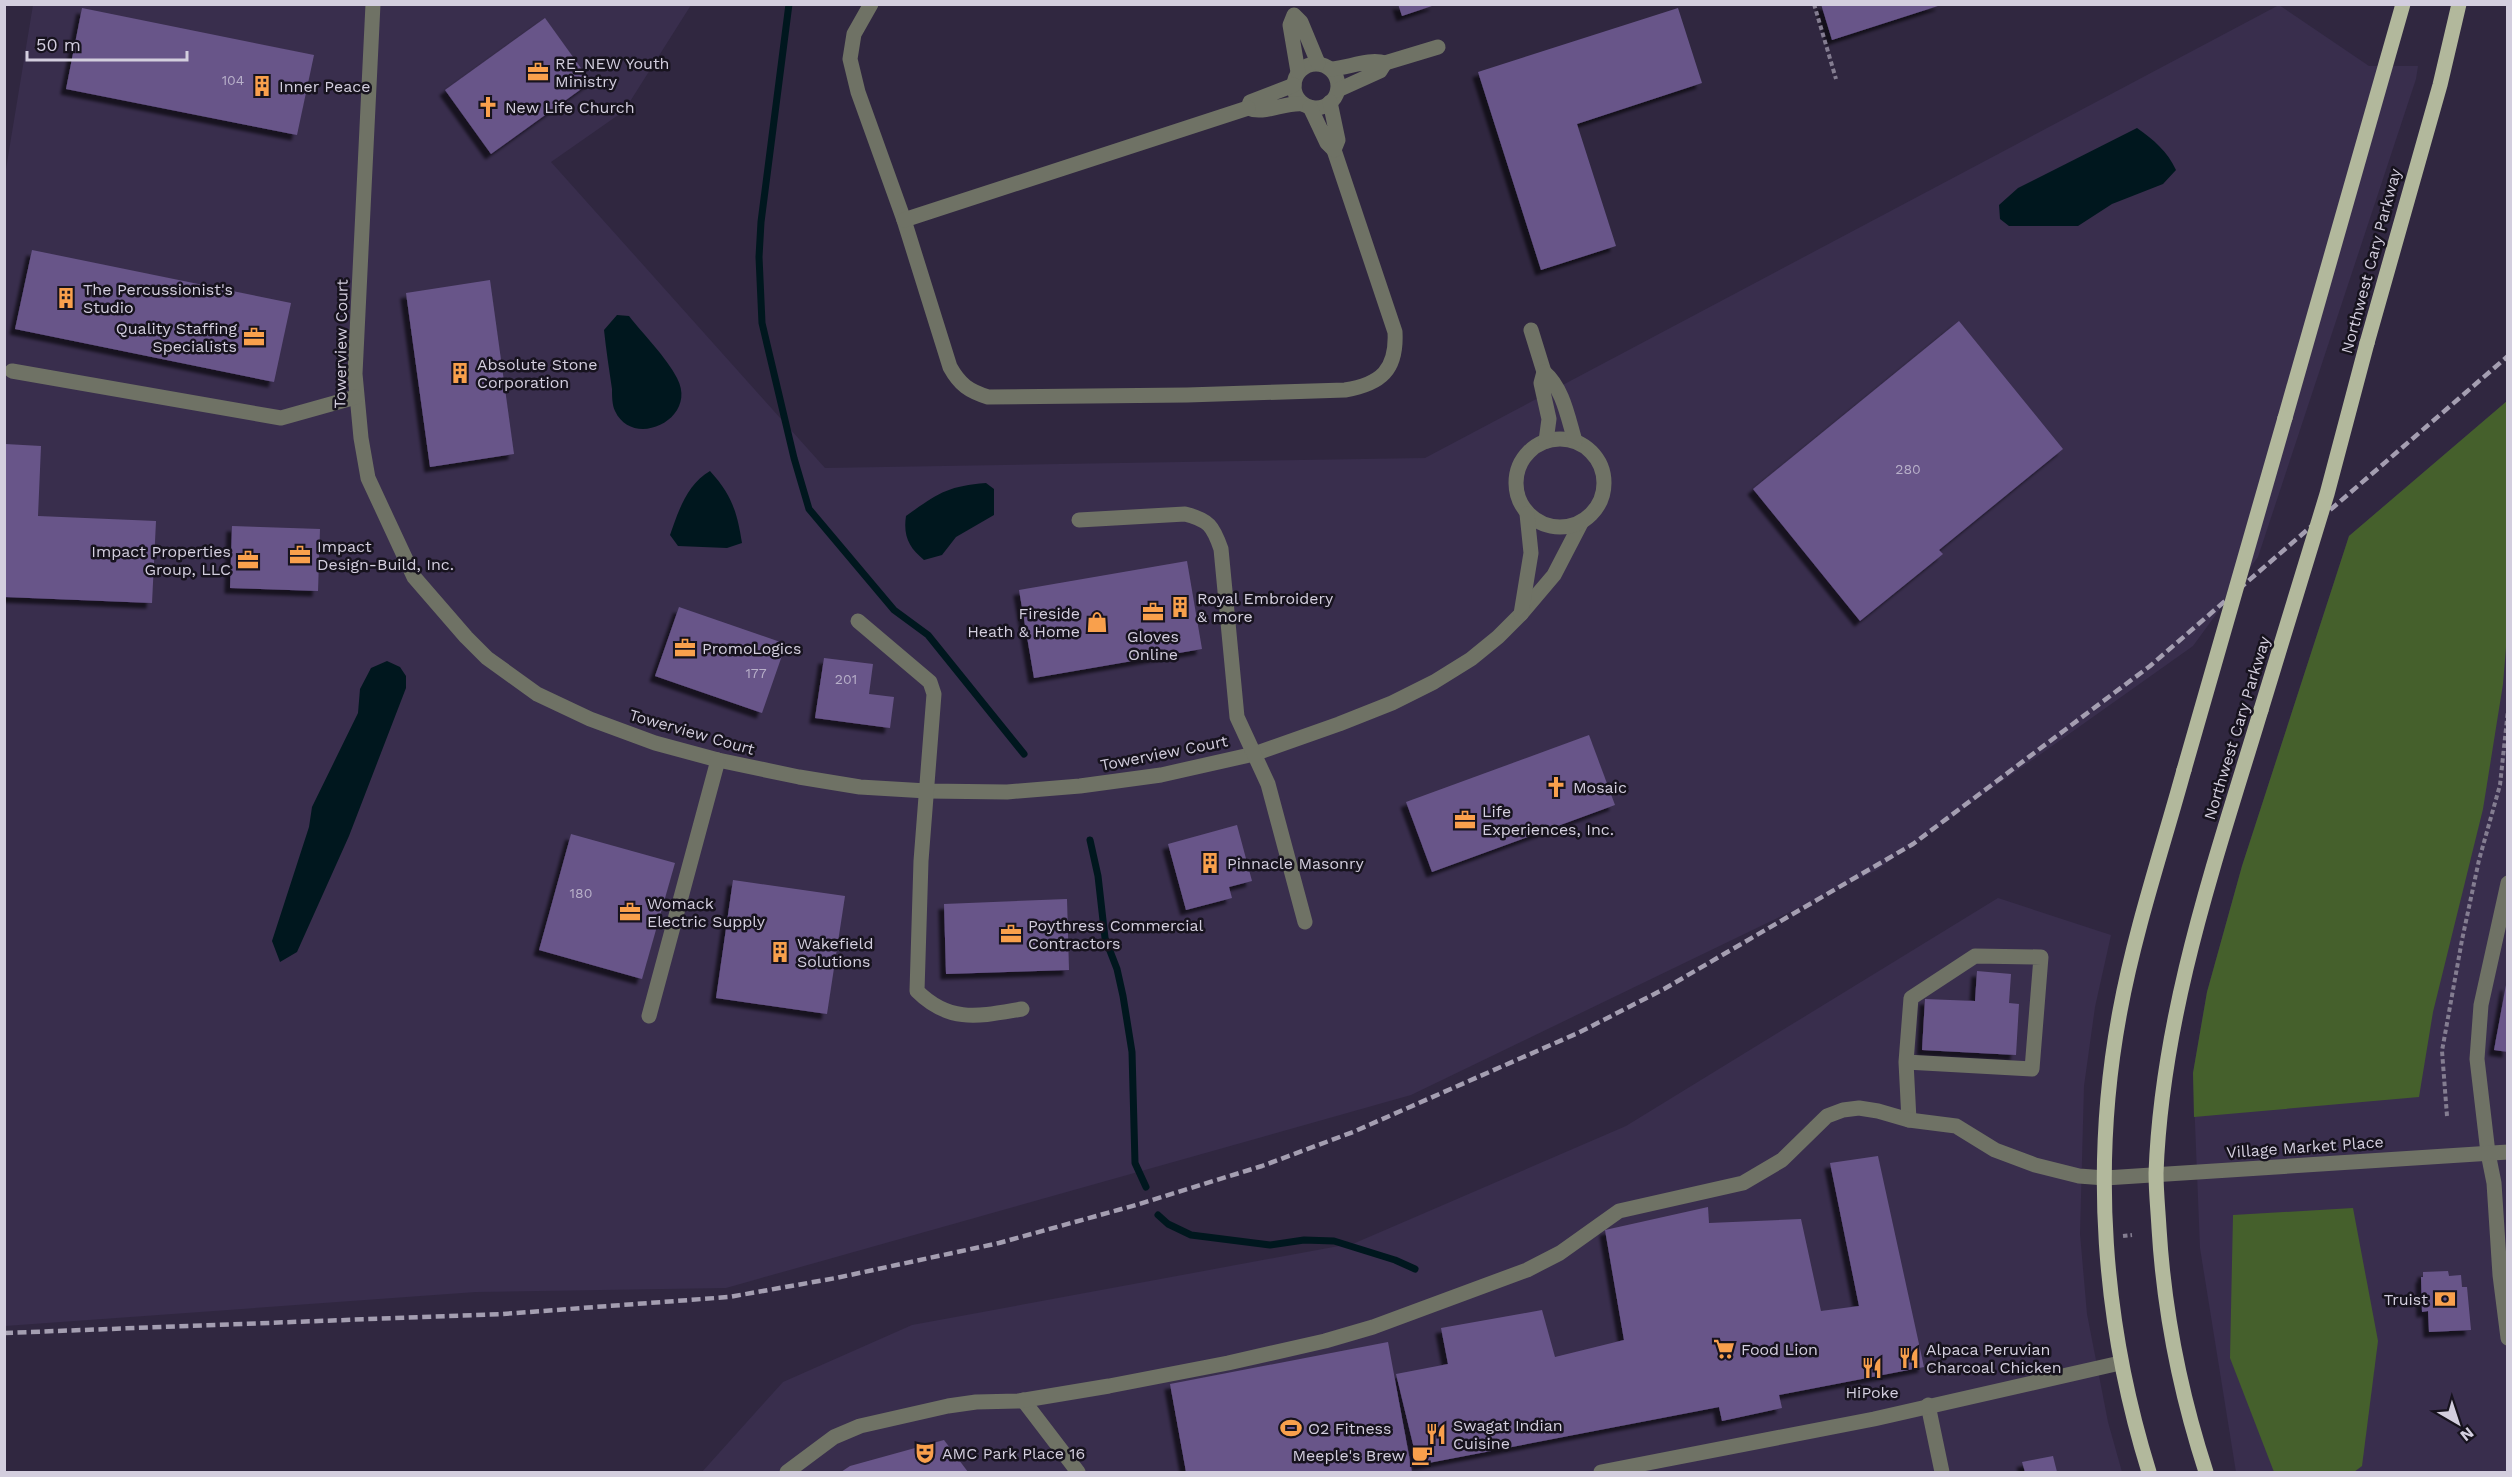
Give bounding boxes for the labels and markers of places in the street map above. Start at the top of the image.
place label: RE_NEW Youth Ministry [555,54,670,91]
office icon: RE_NEW Youth Ministry [526,60,550,84]
building icon: Inner Peace [250,74,274,98]
place label: Inner Peace [279,77,370,96]
church icon: New Life Church [476,95,500,119]
place label: New Life Church [505,98,635,117]
place label: The Percussionist's Studio [83,280,233,317]
building icon: The Percussionist's Studio [54,286,78,310]
place label: Quality Staffing Specialists [116,319,237,356]
office icon: Quality Staffing Specialists [242,325,266,349]
place label: Absolute Stone Corporation [477,355,597,392]
building icon: Absolute Stone Corporation [448,361,472,385]
place label: Impact Design-Build, Inc. [317,537,454,574]
place label: Impact Properties Group, LLC [91,542,231,579]
office icon: Impact Design-Build, Inc. [288,543,312,567]
office icon: Impact Properties Group, LLC [236,548,260,572]
place label: Royal Embroidery & more [1197,589,1334,626]
building icon: Royal Embroidery & more [1168,595,1192,619]
office icon: Gloves Online [1141,600,1165,624]
place label: Fireside Heath & Home [967,604,1080,641]
shop icon: Fireside Heath & Home [1085,610,1109,634]
place label: Gloves Online [1127,627,1179,664]
office icon: PromoLogics [673,636,697,660]
place label: PromoLogics [702,639,801,658]
church icon: Mosaic [1544,775,1568,799]
place label: Mosaic [1573,778,1627,797]
place label: Life Experiences, Inc. [1482,802,1614,839]
office icon: Life Experiences, Inc. [1453,808,1477,832]
building icon: Pinnacle Masonry [1198,851,1222,875]
place label: Pinnacle Masonry [1227,854,1365,873]
place label: Womack Electric Supply [647,894,766,931]
office icon: Womack Electric Supply [618,900,642,924]
place label: Poythress Commercial Contractors [1028,916,1204,953]
office icon: Poythress Commercial Contractors [999,922,1023,946]
place label: Wakefield Solutions [797,934,873,971]
building icon: Wakefield Solutions [768,940,792,964]
bank icon: Truist [2433,1287,2457,1311]
place label: Truist [2384,1290,2428,1309]
supermarket icon: Food Lion [1712,1337,1736,1361]
place label: Food Lion [1741,1340,1818,1359]
place label: Alpaca Peruvian Charcoal Chicken [1926,1340,2062,1377]
restaurant icon: Alpaca Peruvian Charcoal Chicken [1897,1346,1921,1370]
restaurant icon: HiPoke [1860,1356,1884,1380]
place label: HiPoke [1845,1383,1899,1402]
sports icon: O2 Fitness [1279,1416,1303,1440]
place label: Swagat Indian Cuisine [1453,1416,1563,1453]
place label: O2 Fitness [1308,1419,1391,1438]
restaurant icon: Swagat Indian Cuisine [1424,1422,1448,1446]
theatre icon: AMC Park Place 16 [913,1441,937,1465]
cafe icon: Meeple's Brew [1410,1443,1434,1467]
place label: AMC Park Place 16 [942,1444,1085,1463]
place label: Meeple's Brew [1293,1446,1405,1465]

